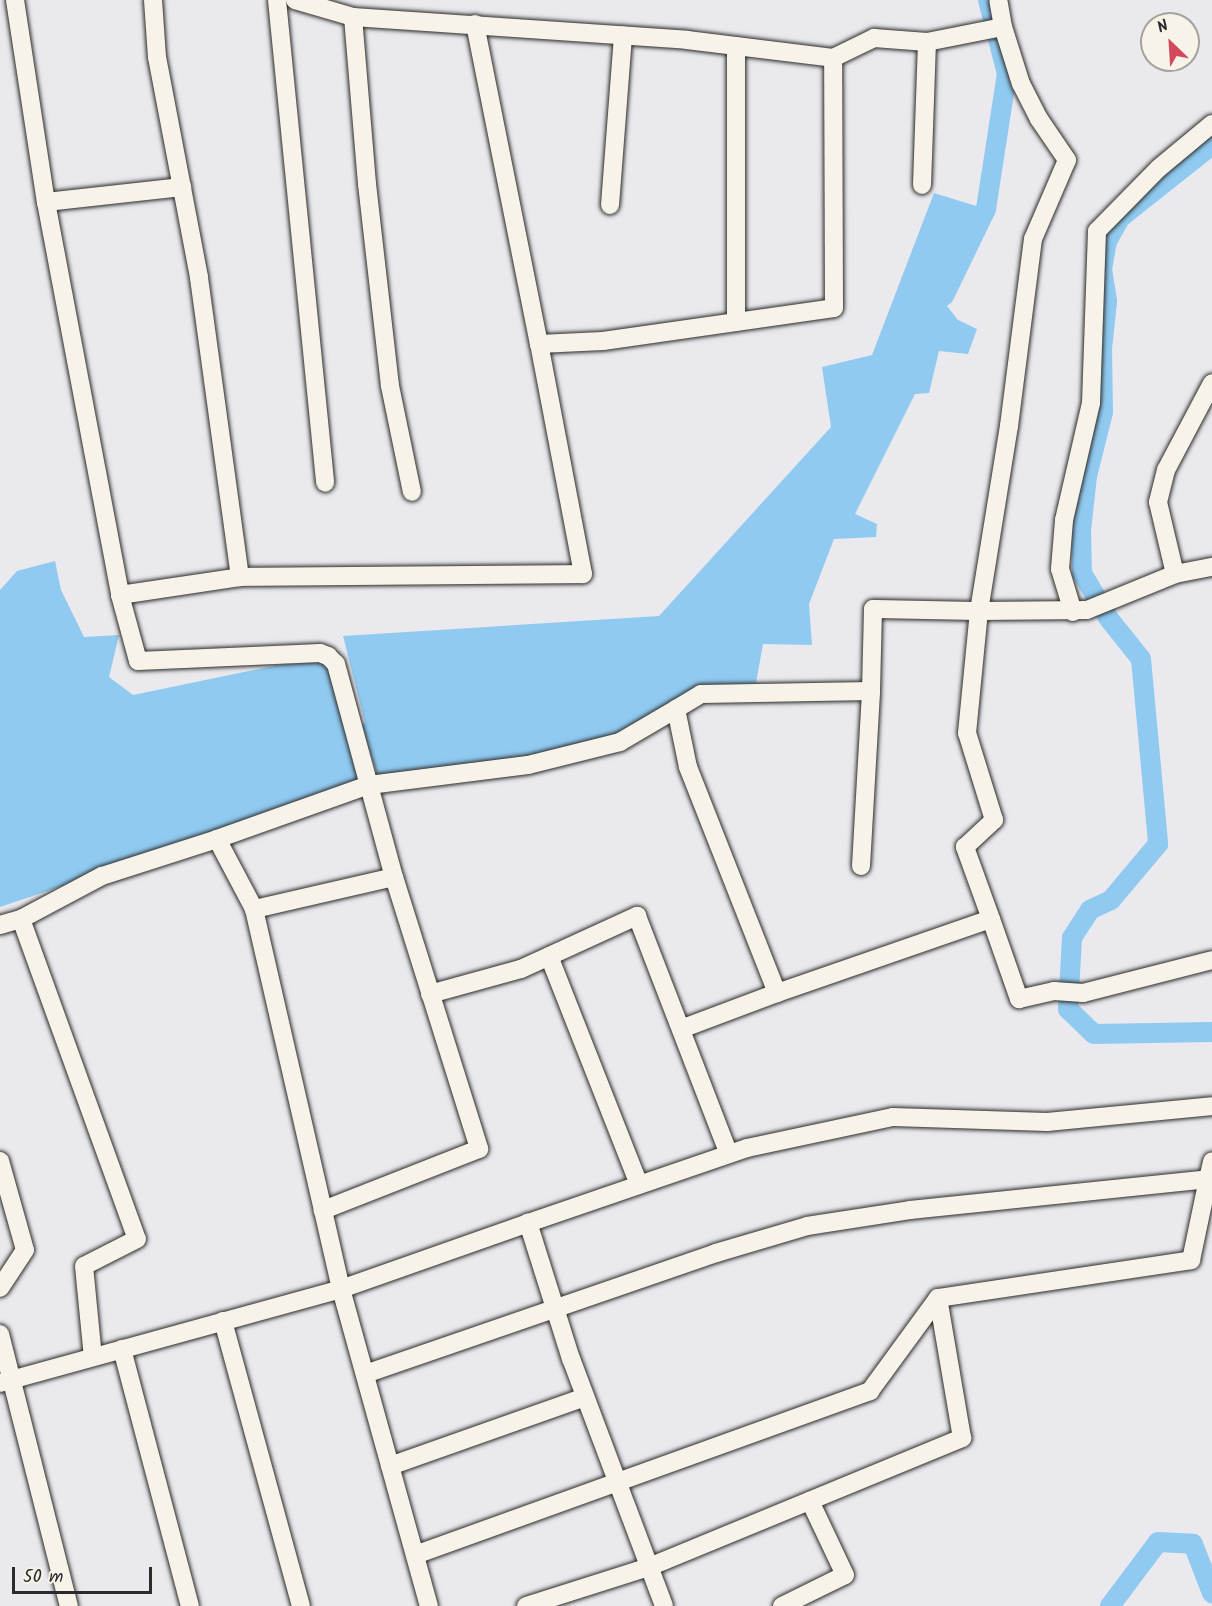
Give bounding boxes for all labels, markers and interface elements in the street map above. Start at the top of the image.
north arrow [1140,12,1200,72]
text: N [1153,14,1173,41]
scale bar [15,1555,154,1593]
text: 50 m [23,1563,63,1592]

